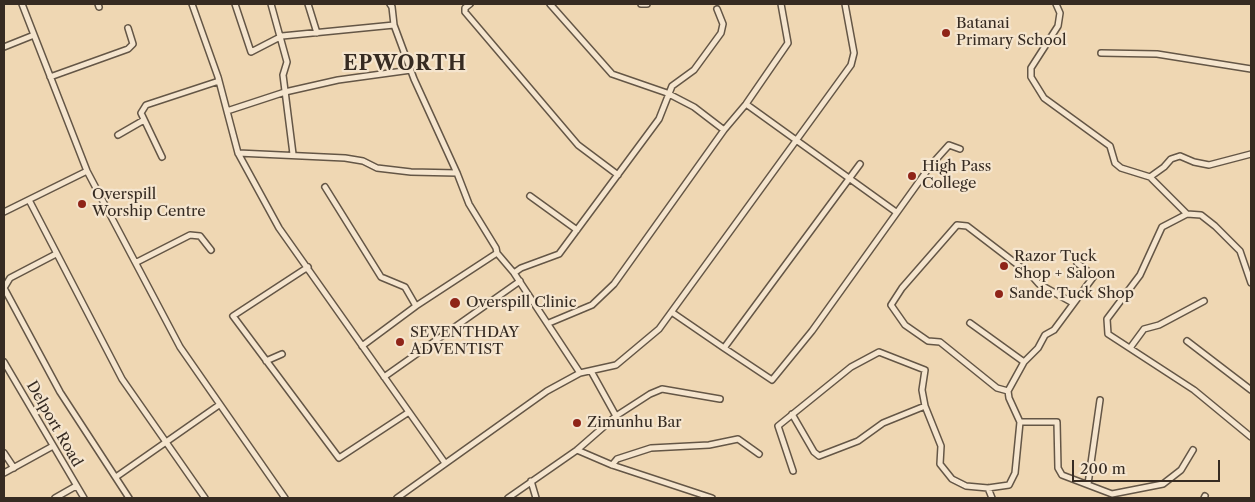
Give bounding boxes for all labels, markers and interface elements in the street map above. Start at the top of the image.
place label: Batanai Primary School [956,15,1066,50]
marker: Batanai Primary School [940,27,952,39]
district label: EPWORTH [342,52,468,76]
place label: High Pass College [922,158,991,193]
marker: High Pass College [906,170,918,182]
place label: Overspill Worship Centre [92,186,206,221]
marker: Overspill Worship Centre [76,198,88,210]
place label: Razor Tuck Shop + Saloon [1014,248,1115,283]
marker: Razor Tuck Shop + Saloon [998,260,1010,272]
place label: Sande Tuck Shop [1009,285,1134,303]
marker: Sande Tuck Shop [993,288,1005,300]
place label: Overspill Clinic [466,294,577,312]
marker: Overspill Clinic [448,296,462,310]
place label: SEVENTHDAY ADVENTIST [410,324,519,359]
marker: SEVENTHDAY ADVENTIST [394,336,406,348]
street label: Delport Road [22,378,86,470]
place label: Zimunhu Bar [587,414,682,432]
marker: Zimunhu Bar [571,417,583,429]
scale bar [1075,450,1222,482]
text: 200 m [1080,459,1126,478]

